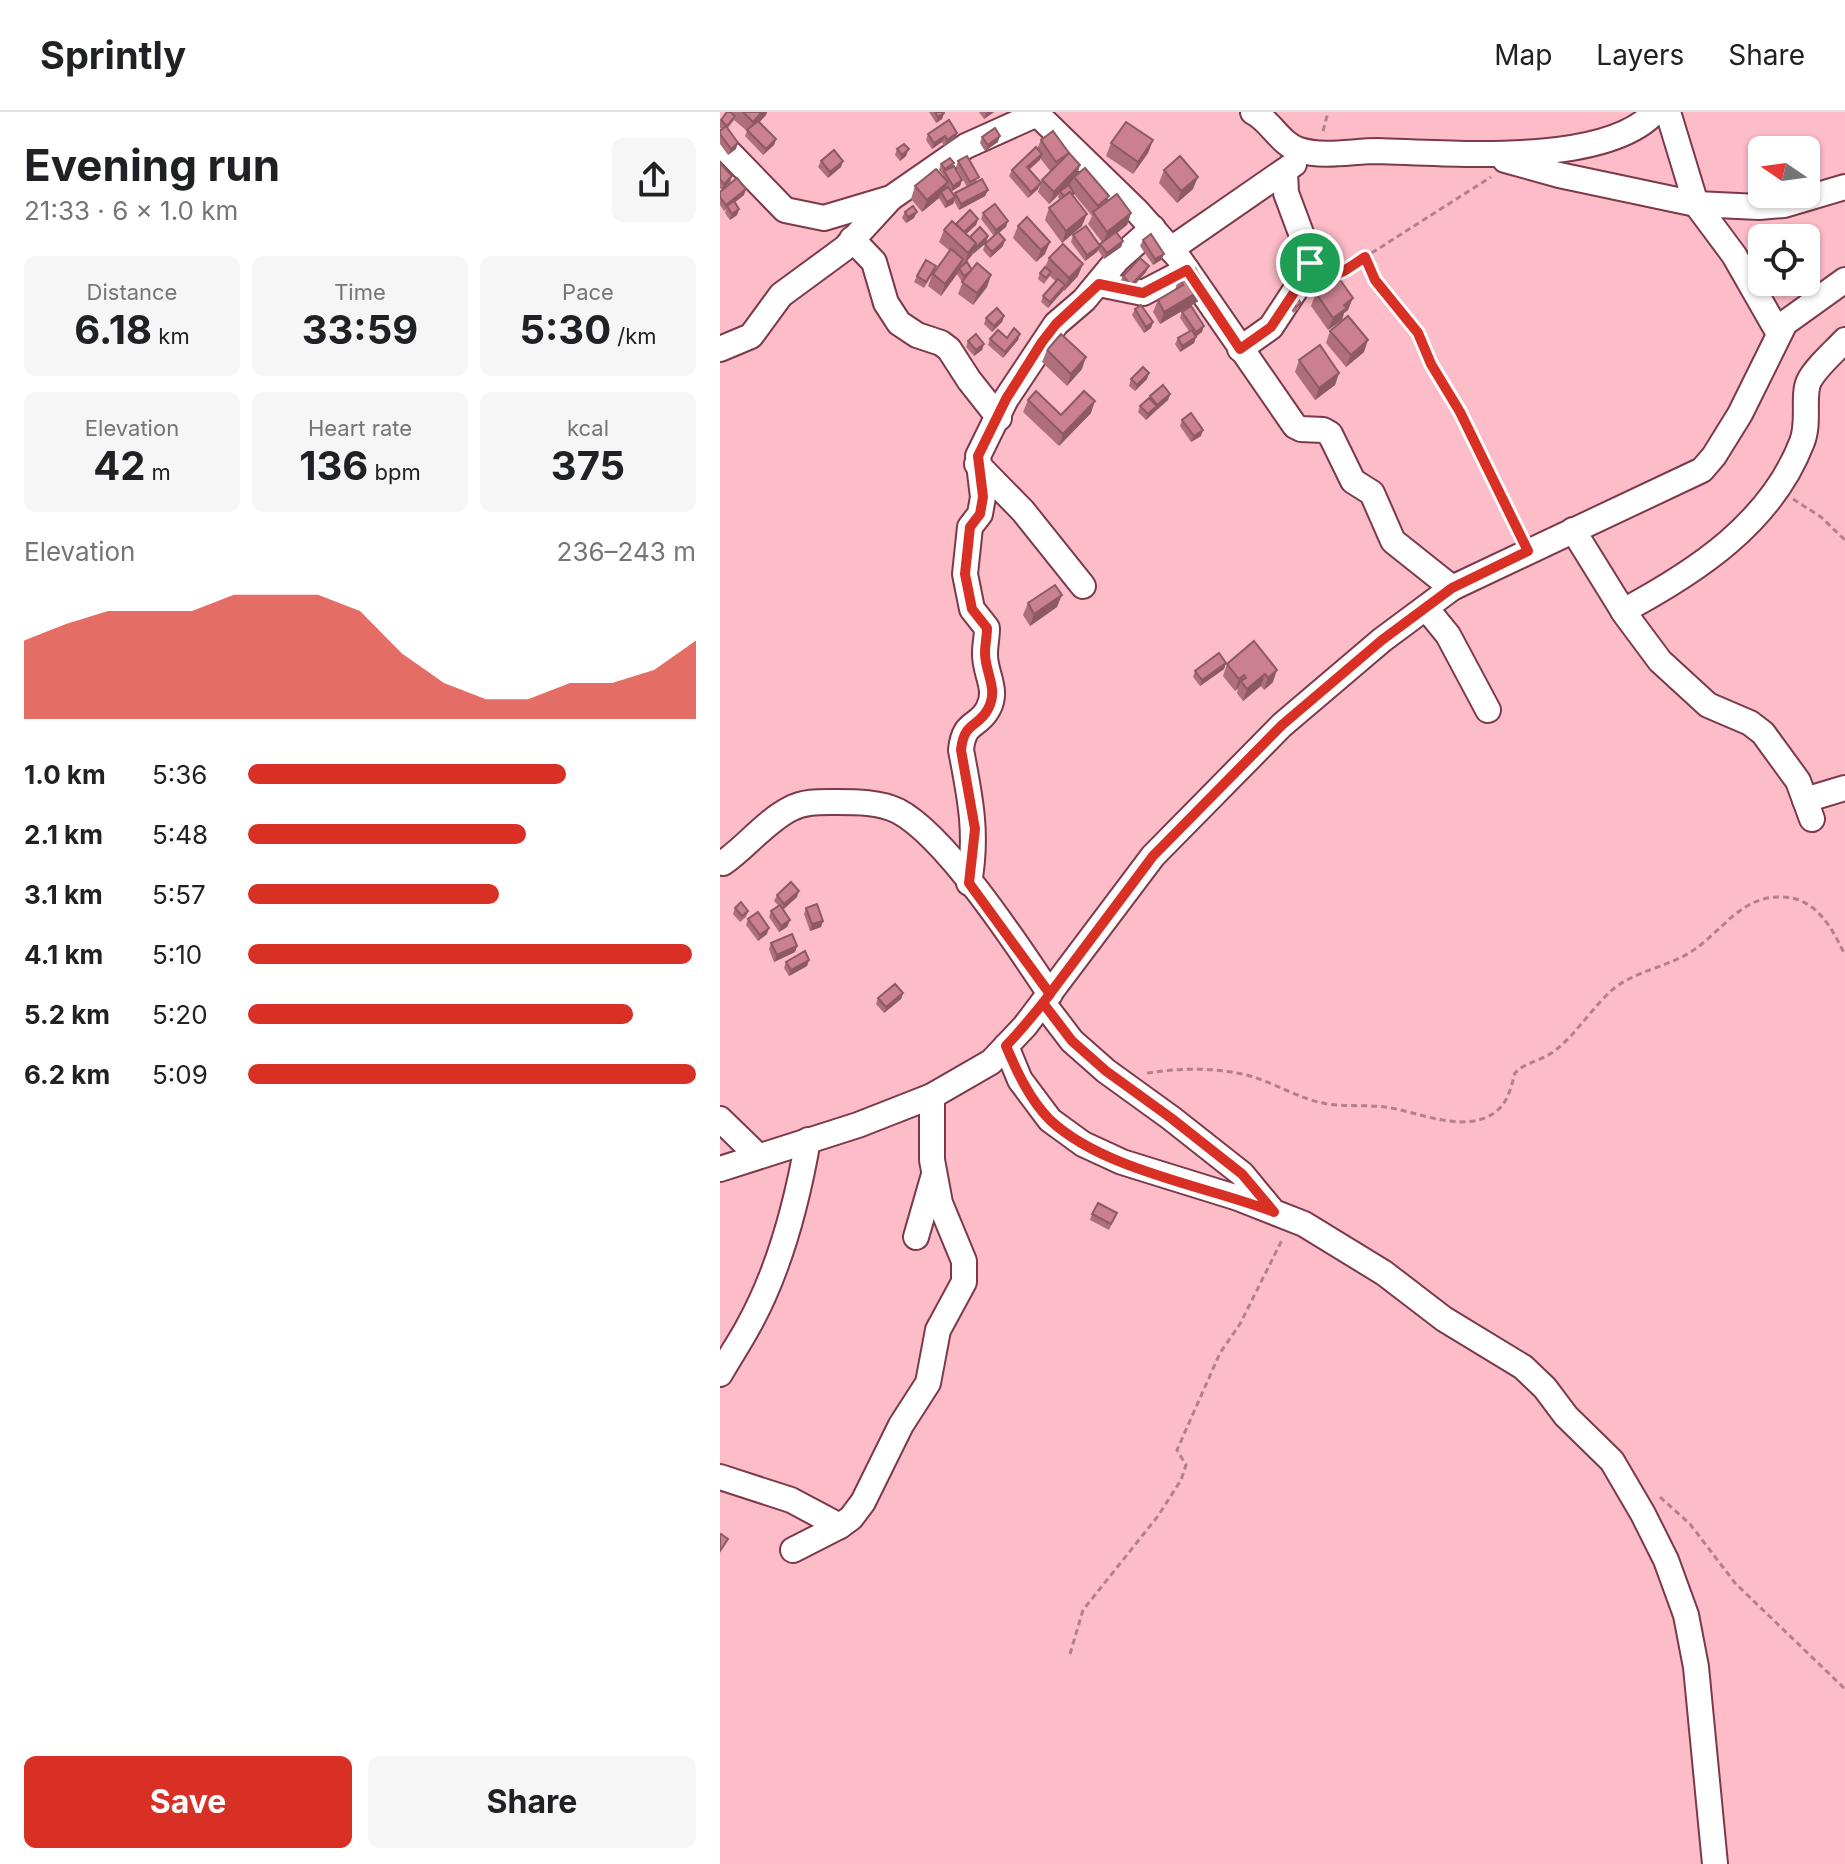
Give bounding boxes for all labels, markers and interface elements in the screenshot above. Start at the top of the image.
text: Sprintly [40,32,186,78]
text: Map [1494,38,1552,72]
text: Layers [1596,38,1684,72]
text: Share [1728,38,1805,72]
north arrow [1748,136,1820,208]
map controls [1748,136,1820,296]
text: Evening run [24,138,280,192]
button: share [612,138,696,222]
text: 21:33 · 6 × 1.0 km [24,195,238,226]
button: locate [1748,224,1820,296]
pin [1276,229,1344,297]
icon: arrive [1288,241,1332,285]
text: Distance [87,279,177,305]
text: Time [334,279,386,305]
text: Pace [562,279,614,305]
text: 6.18 [74,305,152,354]
text: 33:59 [302,305,418,354]
text: 5:30 [519,305,611,354]
text: km [152,323,190,349]
text: /km [611,323,657,349]
text: Elevation [85,415,179,441]
text: Heart rate [308,415,412,441]
text: kcal [567,415,609,441]
text: 42 [93,441,145,490]
text: 136 [299,441,368,490]
text: 375 [551,441,625,490]
text: m [145,459,171,485]
text: bpm [368,459,421,485]
text: Elevation [24,536,135,567]
text: 236–243 m [557,536,696,567]
text: 1.0 km [24,759,106,790]
text: 5:36 [152,759,207,790]
text: 2.1 km [24,819,103,850]
text: 5:48 [152,819,208,850]
text: 3.1 km [24,879,103,910]
text: 5:57 [152,879,206,910]
text: 4.1 km [24,939,103,970]
text: 5:10 [152,939,202,970]
text: 5.2 km [24,999,110,1030]
text: 5:20 [152,999,208,1030]
text: 6.2 km [24,1059,110,1090]
text: 5:09 [152,1059,208,1090]
button: Save [24,1756,352,1848]
button: Share [368,1756,696,1848]

